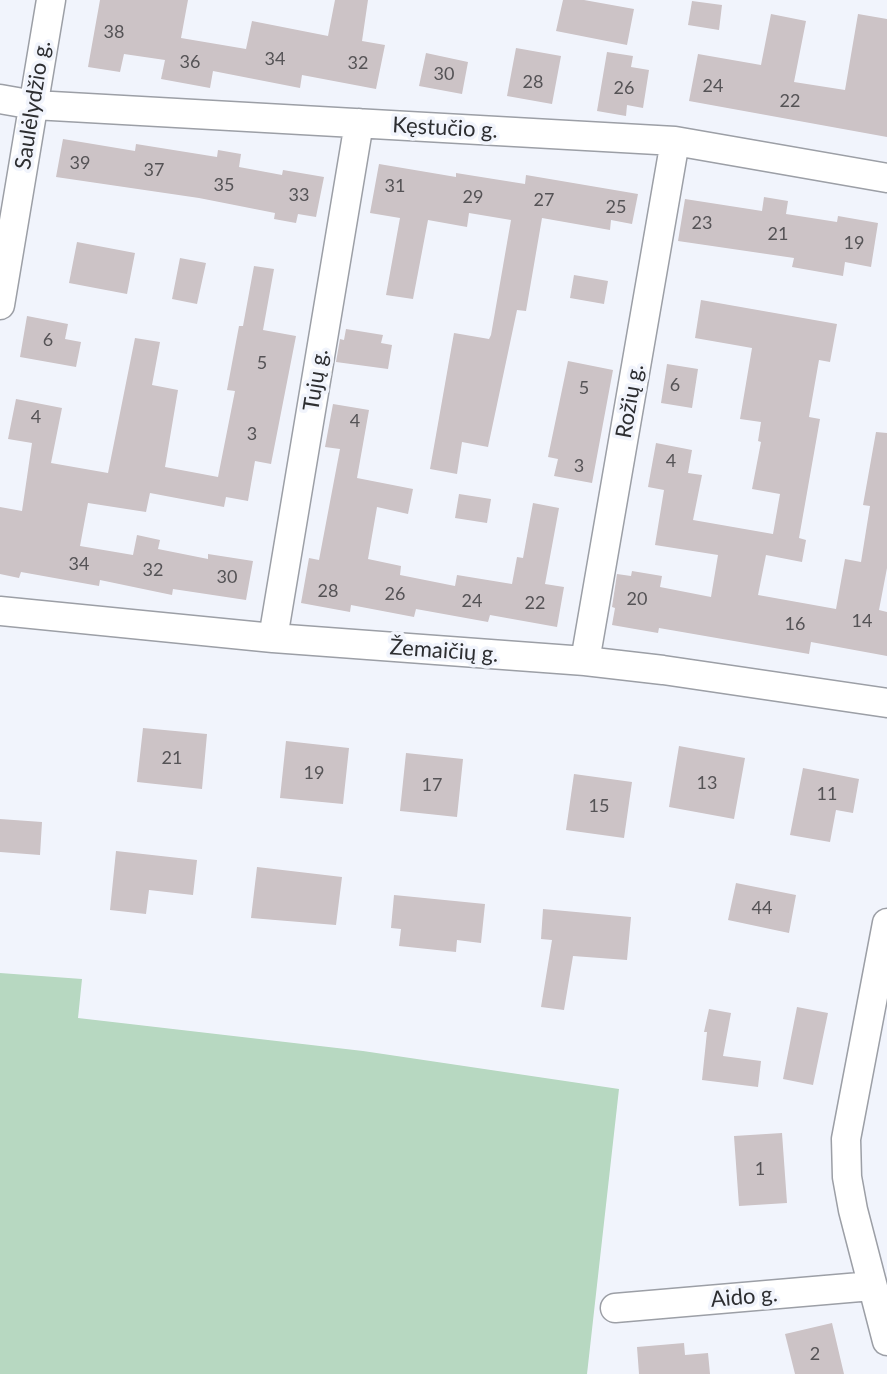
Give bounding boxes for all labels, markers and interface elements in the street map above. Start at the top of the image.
house number: 38 [104,21,124,43]
street label: Saulėlydžio g. [10,39,56,171]
house number: 34 [265,48,285,70]
house number: 36 [180,51,200,73]
house number: 32 [348,52,368,74]
house number: 30 [434,63,454,85]
house number: 28 [523,71,543,93]
house number: 24 [703,75,723,97]
house number: 26 [614,77,634,99]
house number: 22 [780,90,800,112]
street label: Kęstučio g. [392,112,498,144]
house number: 39 [70,152,90,174]
house number: 37 [144,159,164,181]
house number: 35 [214,174,234,196]
house number: 31 [385,175,405,197]
house number: 33 [289,184,309,206]
house number: 29 [463,186,483,208]
house number: 27 [534,189,554,211]
house number: 25 [606,196,626,218]
house number: 23 [692,212,712,234]
house number: 21 [768,223,788,245]
house number: 19 [844,232,864,254]
house number: 6 [43,329,53,351]
street label: Tujų g. [298,347,334,413]
house number: 5 [257,352,267,374]
street label: Rožių g. [610,362,650,440]
house number: 6 [670,374,680,396]
house number: 5 [579,377,589,399]
house number: 4 [31,406,41,428]
house number: 4 [350,410,360,432]
house number: 3 [247,423,257,445]
house number: 4 [666,450,676,472]
house number: 3 [574,455,584,477]
house number: 34 [69,553,89,575]
house number: 32 [143,559,163,581]
house number: 30 [217,566,237,588]
house number: 28 [318,580,338,602]
house number: 26 [385,583,405,605]
house number: 20 [627,588,647,610]
house number: 24 [462,590,482,612]
house number: 22 [525,592,545,614]
house number: 14 [852,610,872,632]
house number: 16 [785,613,805,635]
street label: Žemaičių g. [389,634,499,668]
house number: 21 [162,747,182,769]
house number: 19 [304,762,324,784]
house number: 13 [697,772,717,794]
house number: 17 [422,774,442,796]
house number: 11 [817,783,837,805]
house number: 15 [589,795,609,817]
house number: 44 [752,897,772,919]
house number: 1 [755,1158,765,1180]
street label: Aido g. [709,1281,779,1313]
house number: 2 [810,1343,820,1365]

